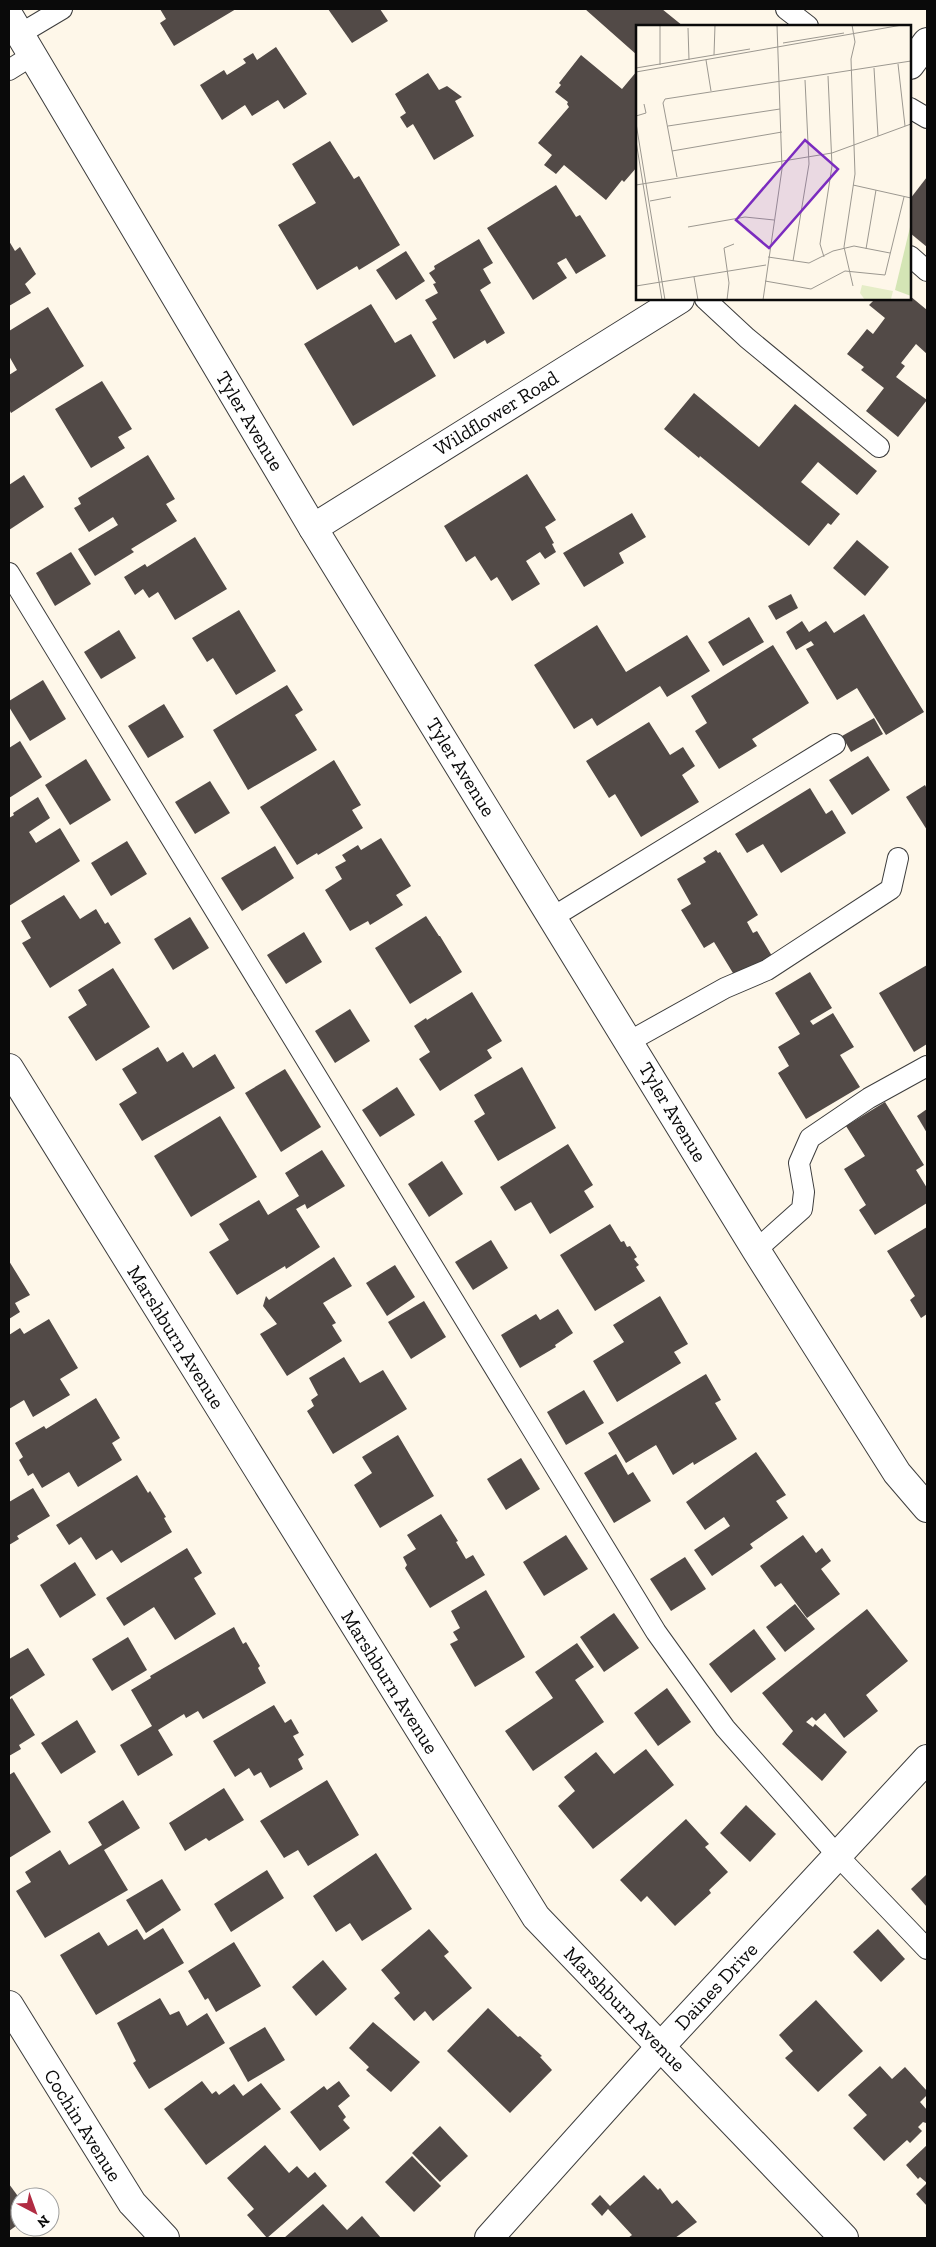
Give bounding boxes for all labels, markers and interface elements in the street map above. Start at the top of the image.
inset map [636,25,911,300]
street label: Wildflower Road [430,365,562,461]
street label: Tyler Avenue [211,367,289,475]
street label: Tyler Avenue [421,713,501,821]
street label: Tyler Avenue [634,1058,712,1166]
street label: Marshburn Avenue [122,1261,230,1413]
street label: Marshburn Avenue [336,1606,444,1758]
street label: Daines Drive [670,1937,762,2035]
street label: Marshburn Avenue [559,1941,691,2077]
street label: Cochin Avenue [39,2064,127,2186]
north arrow [10,2187,60,2237]
text: N [33,2212,53,2232]

